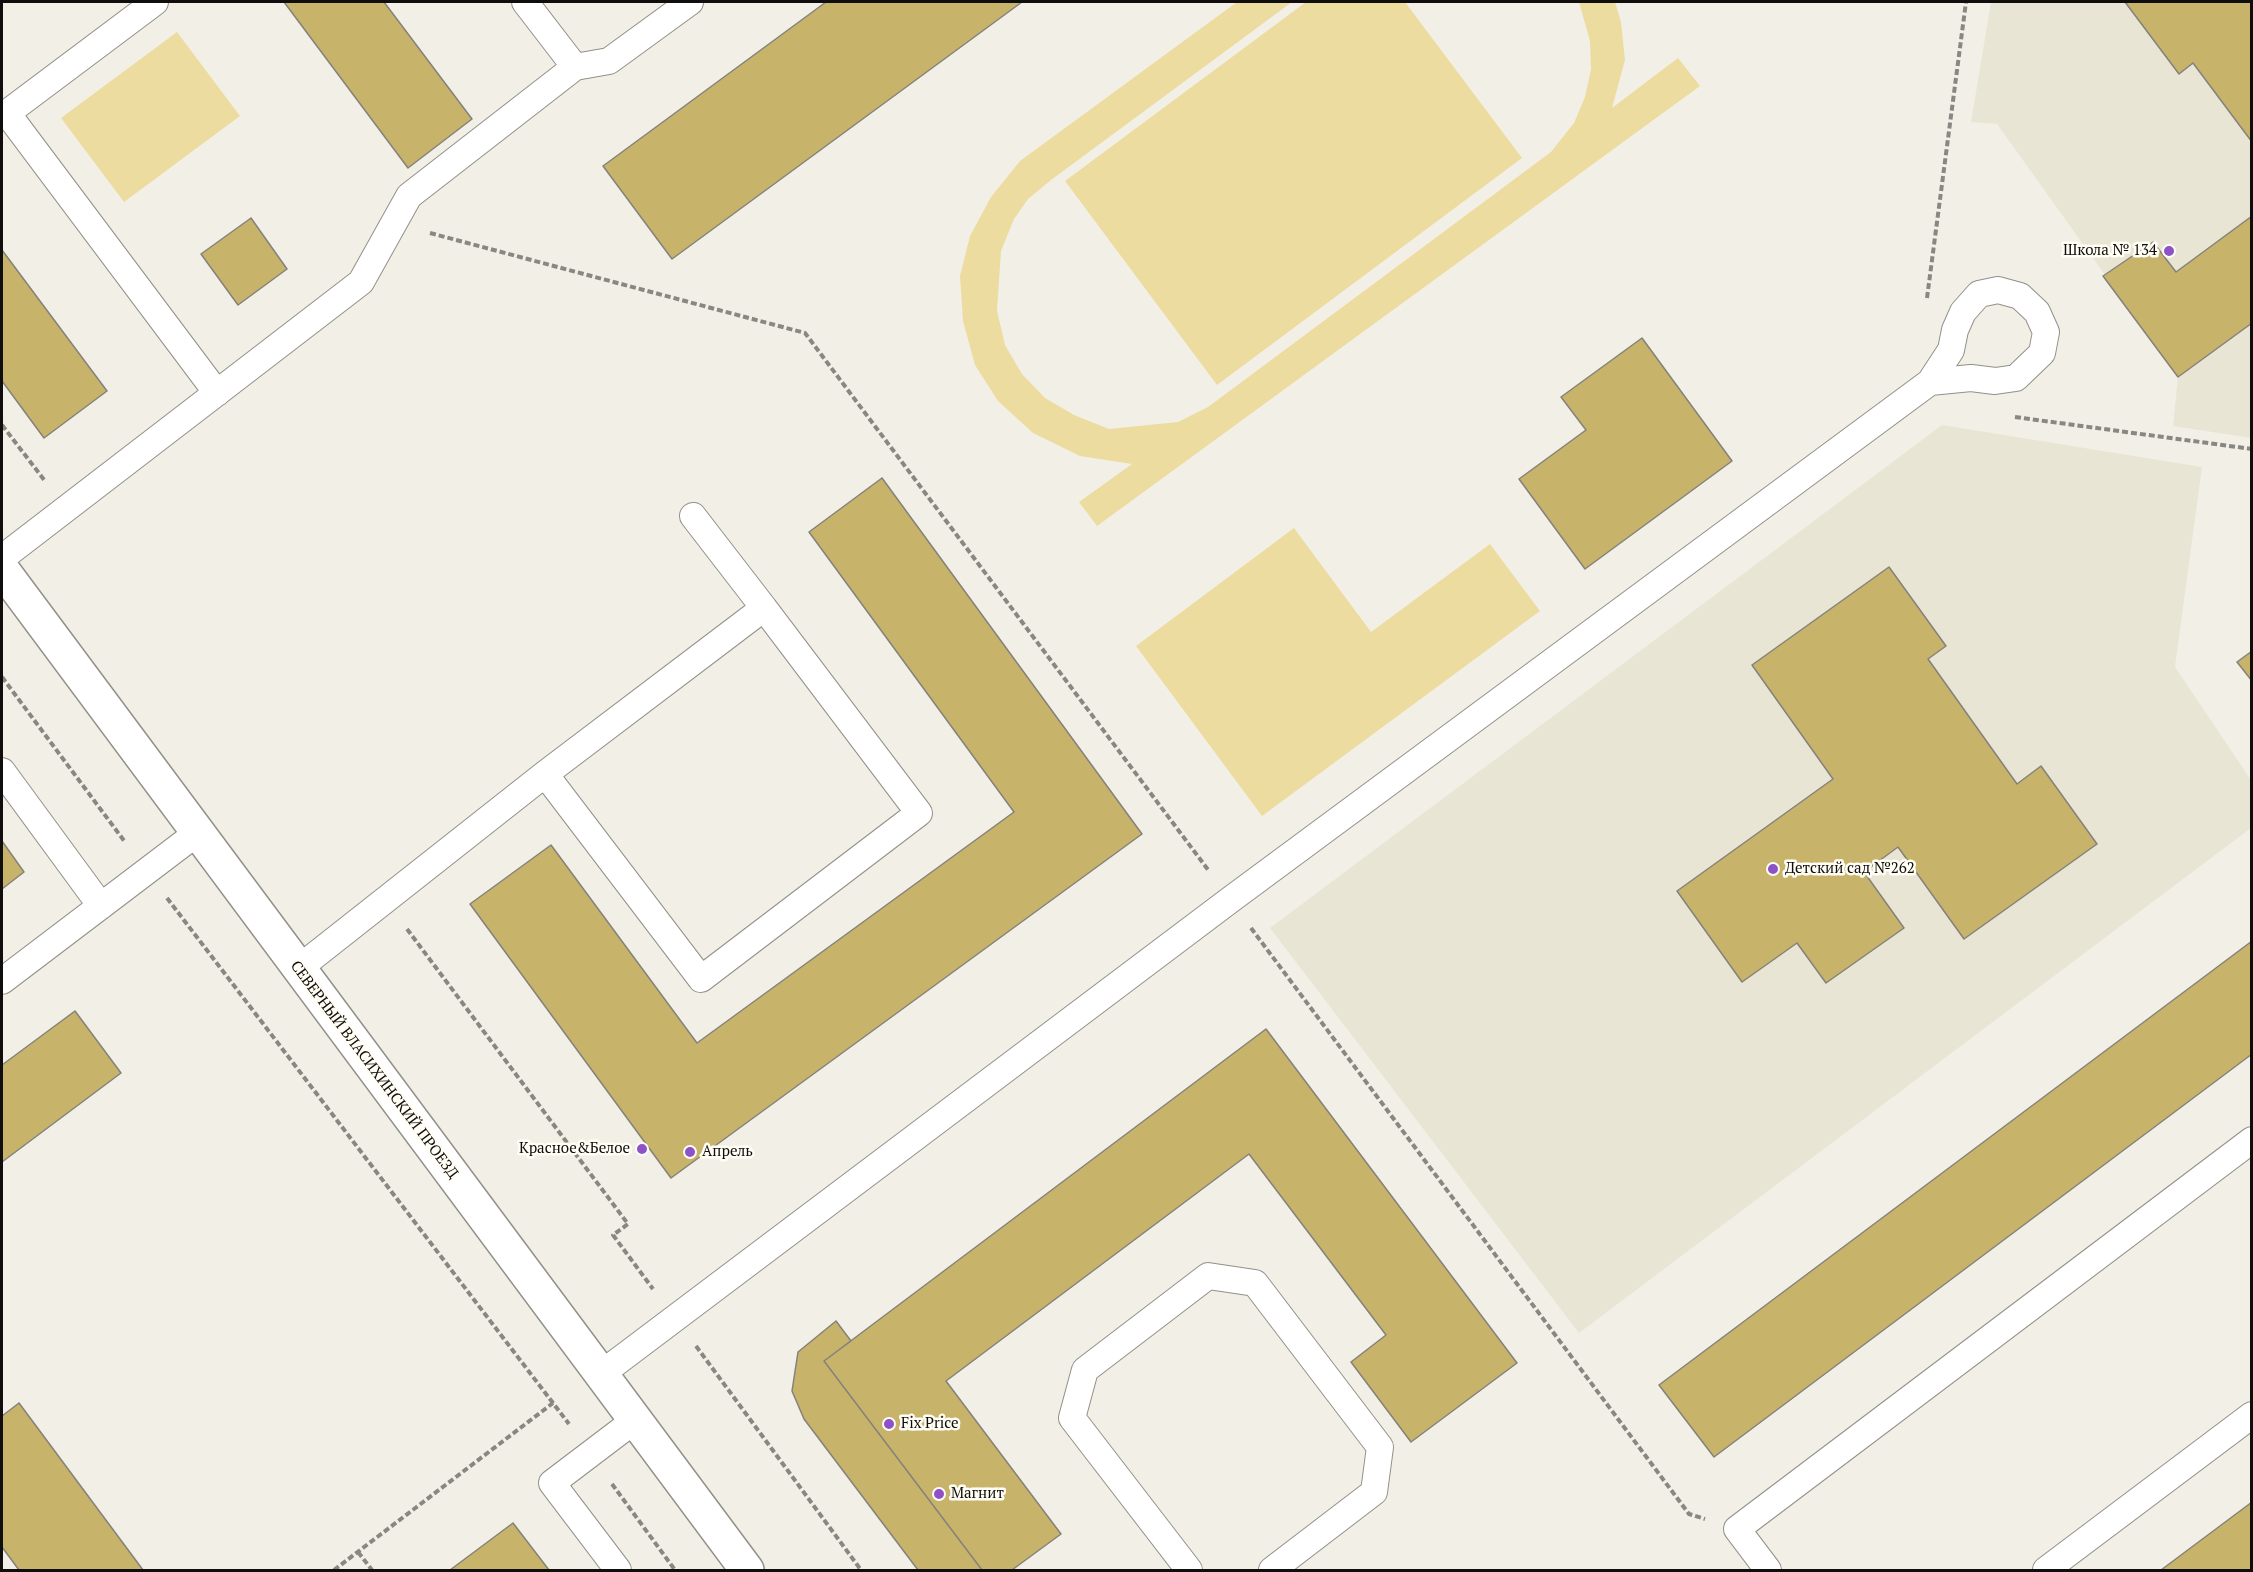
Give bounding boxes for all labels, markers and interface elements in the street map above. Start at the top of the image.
place label: Школа № 134 [2063,242,2157,260]
marker: Школа № 134 [2162,244,2176,258]
place label: Детский сад №262 [1785,860,1915,878]
marker: Детский сад №262 [1766,862,1780,876]
street label: СЕВЕРНЫЙ ВЛАСИХИНСКИЙ ПРОЕЗД [286,958,462,1182]
place label: Красное&Белое [519,1140,630,1158]
marker: Красное&Белое [635,1142,649,1156]
place label: Апрель [702,1143,753,1161]
marker: Апрель [683,1145,697,1159]
place label: Fix Price [901,1415,959,1433]
marker: Fix Price [882,1417,896,1431]
place label: Магнит [951,1485,1004,1503]
marker: Магнит [932,1487,946,1501]

